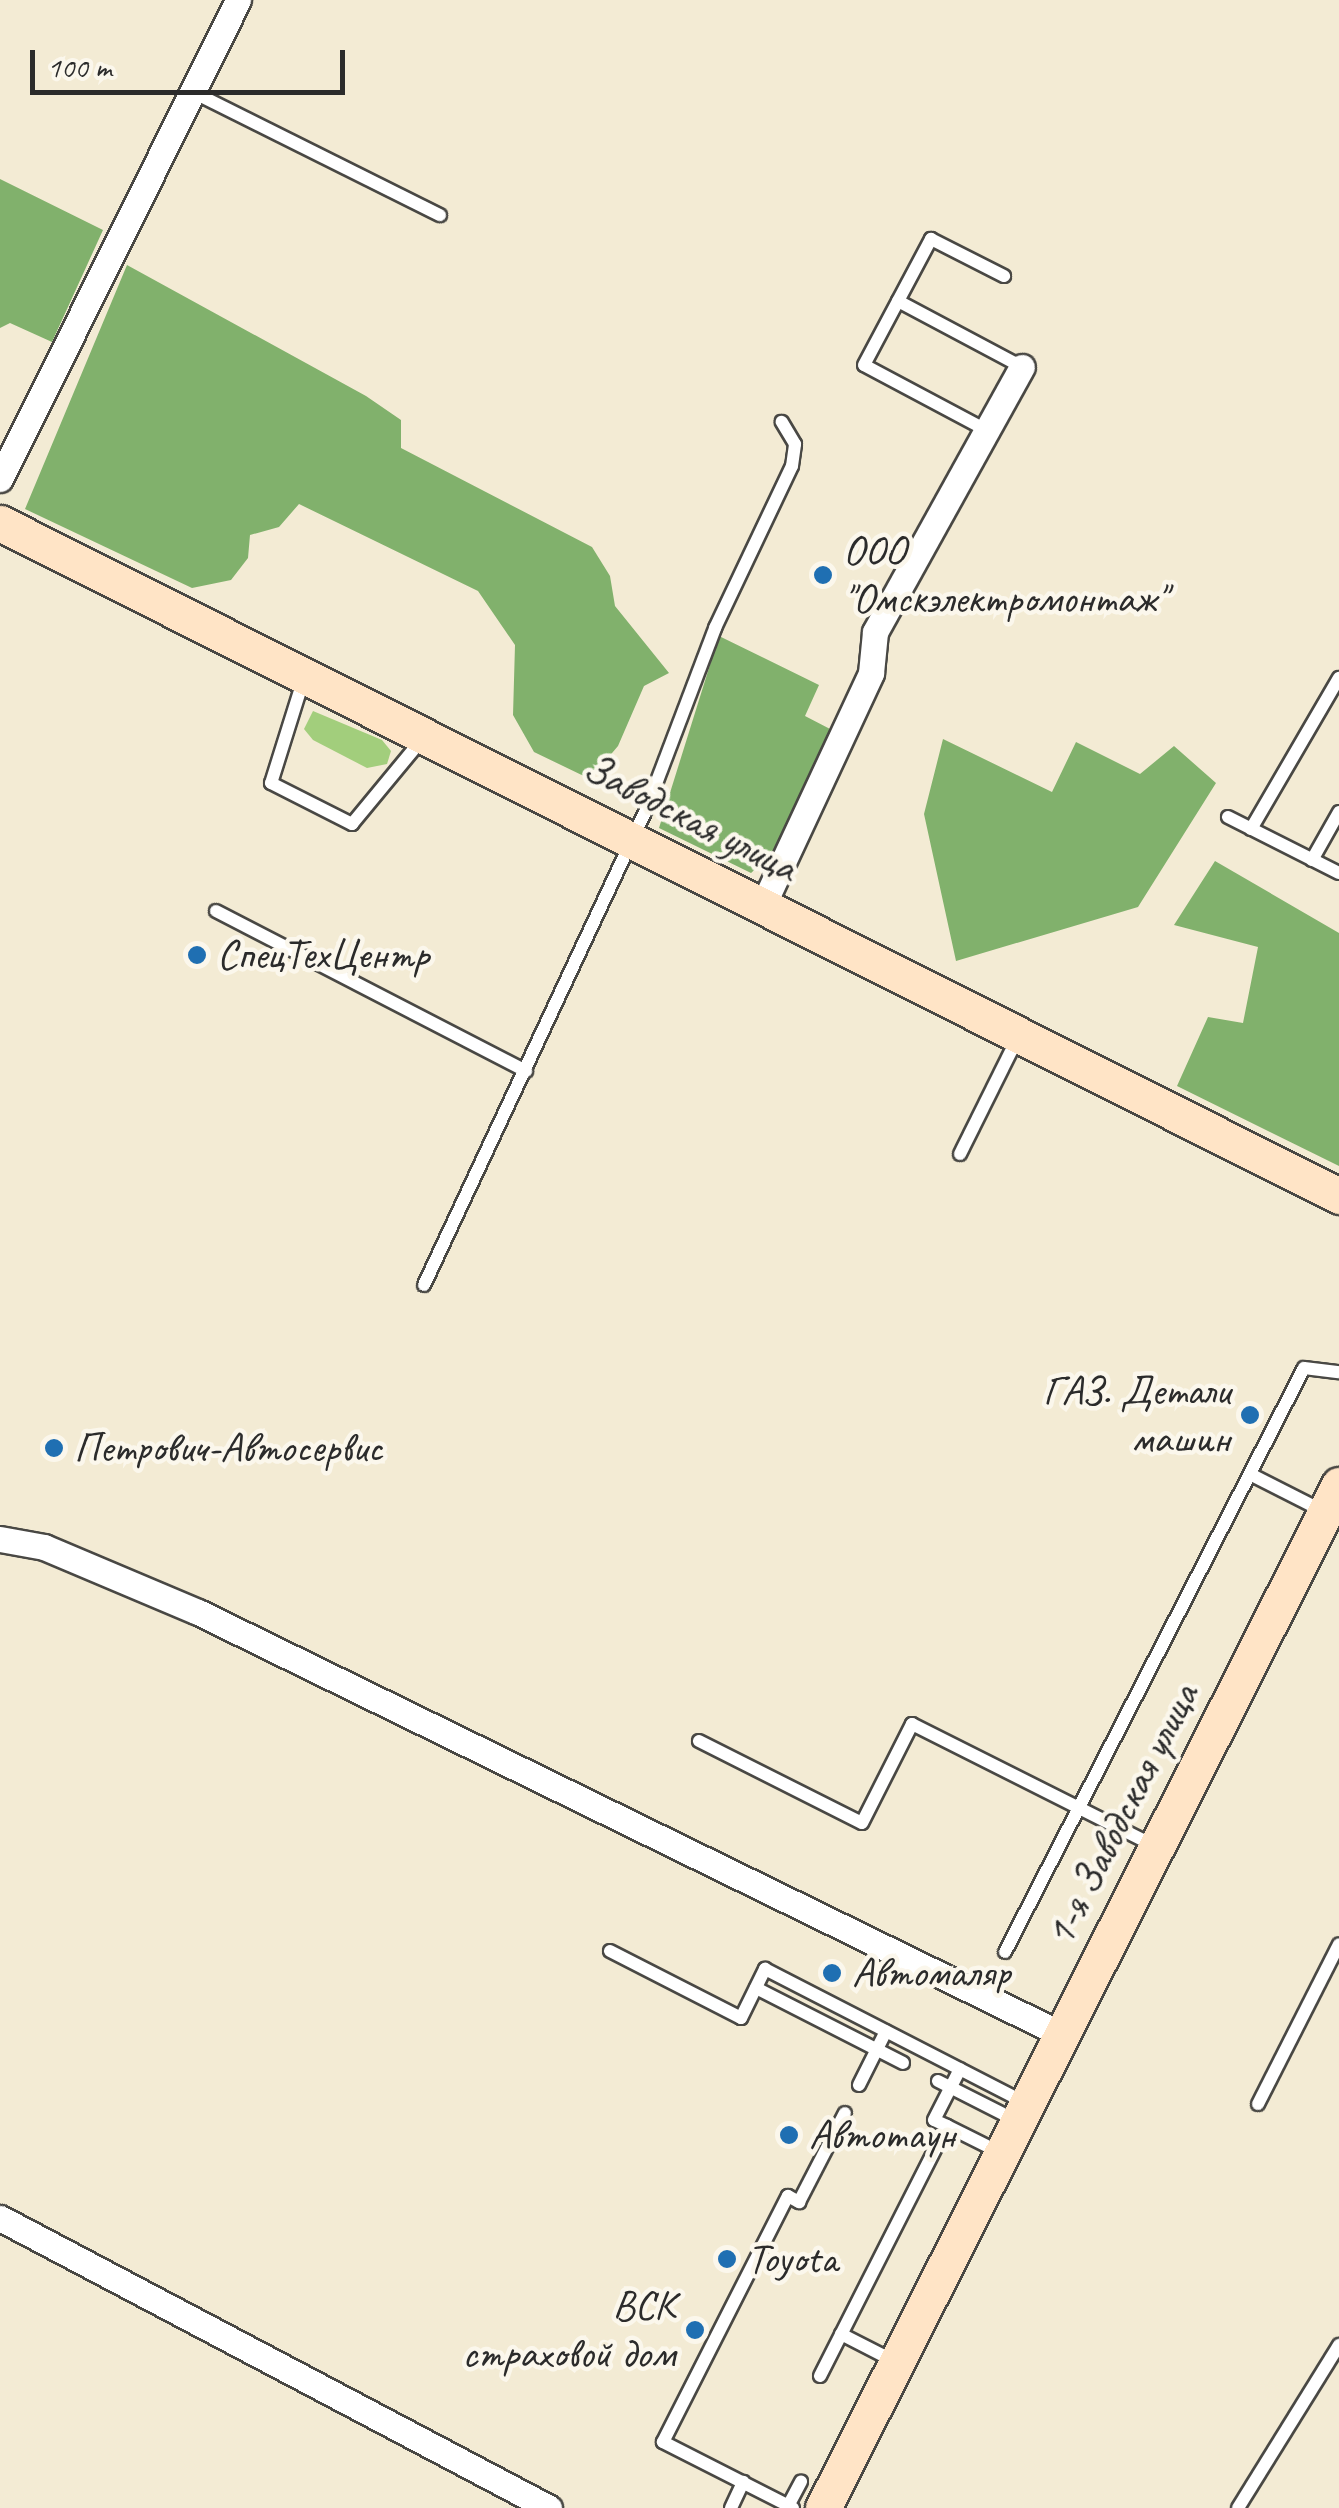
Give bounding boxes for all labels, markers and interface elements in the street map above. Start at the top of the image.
scale bar [35,30,350,92]
text: 100 m [47,48,112,86]
place label: ООО "Омскэлектромонтаж" [843,526,1166,624]
marker: ООО "Омскэлектромонтаж" [812,564,834,586]
street label: Заводская улица [573,742,807,894]
place label: СпецТехЦентр [217,930,429,980]
marker: СпецТехЦентр [186,944,208,966]
place label: ГАЗ. Детали машин [1043,1366,1230,1464]
marker: ГАЗ. Детали машин [1239,1404,1261,1426]
place label: Петрович-Автосервис [74,1423,383,1473]
marker: Петрович-Автосервис [43,1437,65,1459]
street label: 1-я Заводская улица [1033,1672,1211,1958]
place label: Автомаляр [852,1948,1010,1998]
marker: Автомаляр [821,1962,843,1984]
place label: Автотаун [809,2110,955,2160]
marker: Автотаун [778,2124,800,2146]
place label: Toyota [747,2234,837,2284]
marker: Toyota [716,2248,738,2270]
place label: ВСК страховой дом [462,2281,675,2380]
marker: ВСК страховой дом [684,2319,706,2341]

